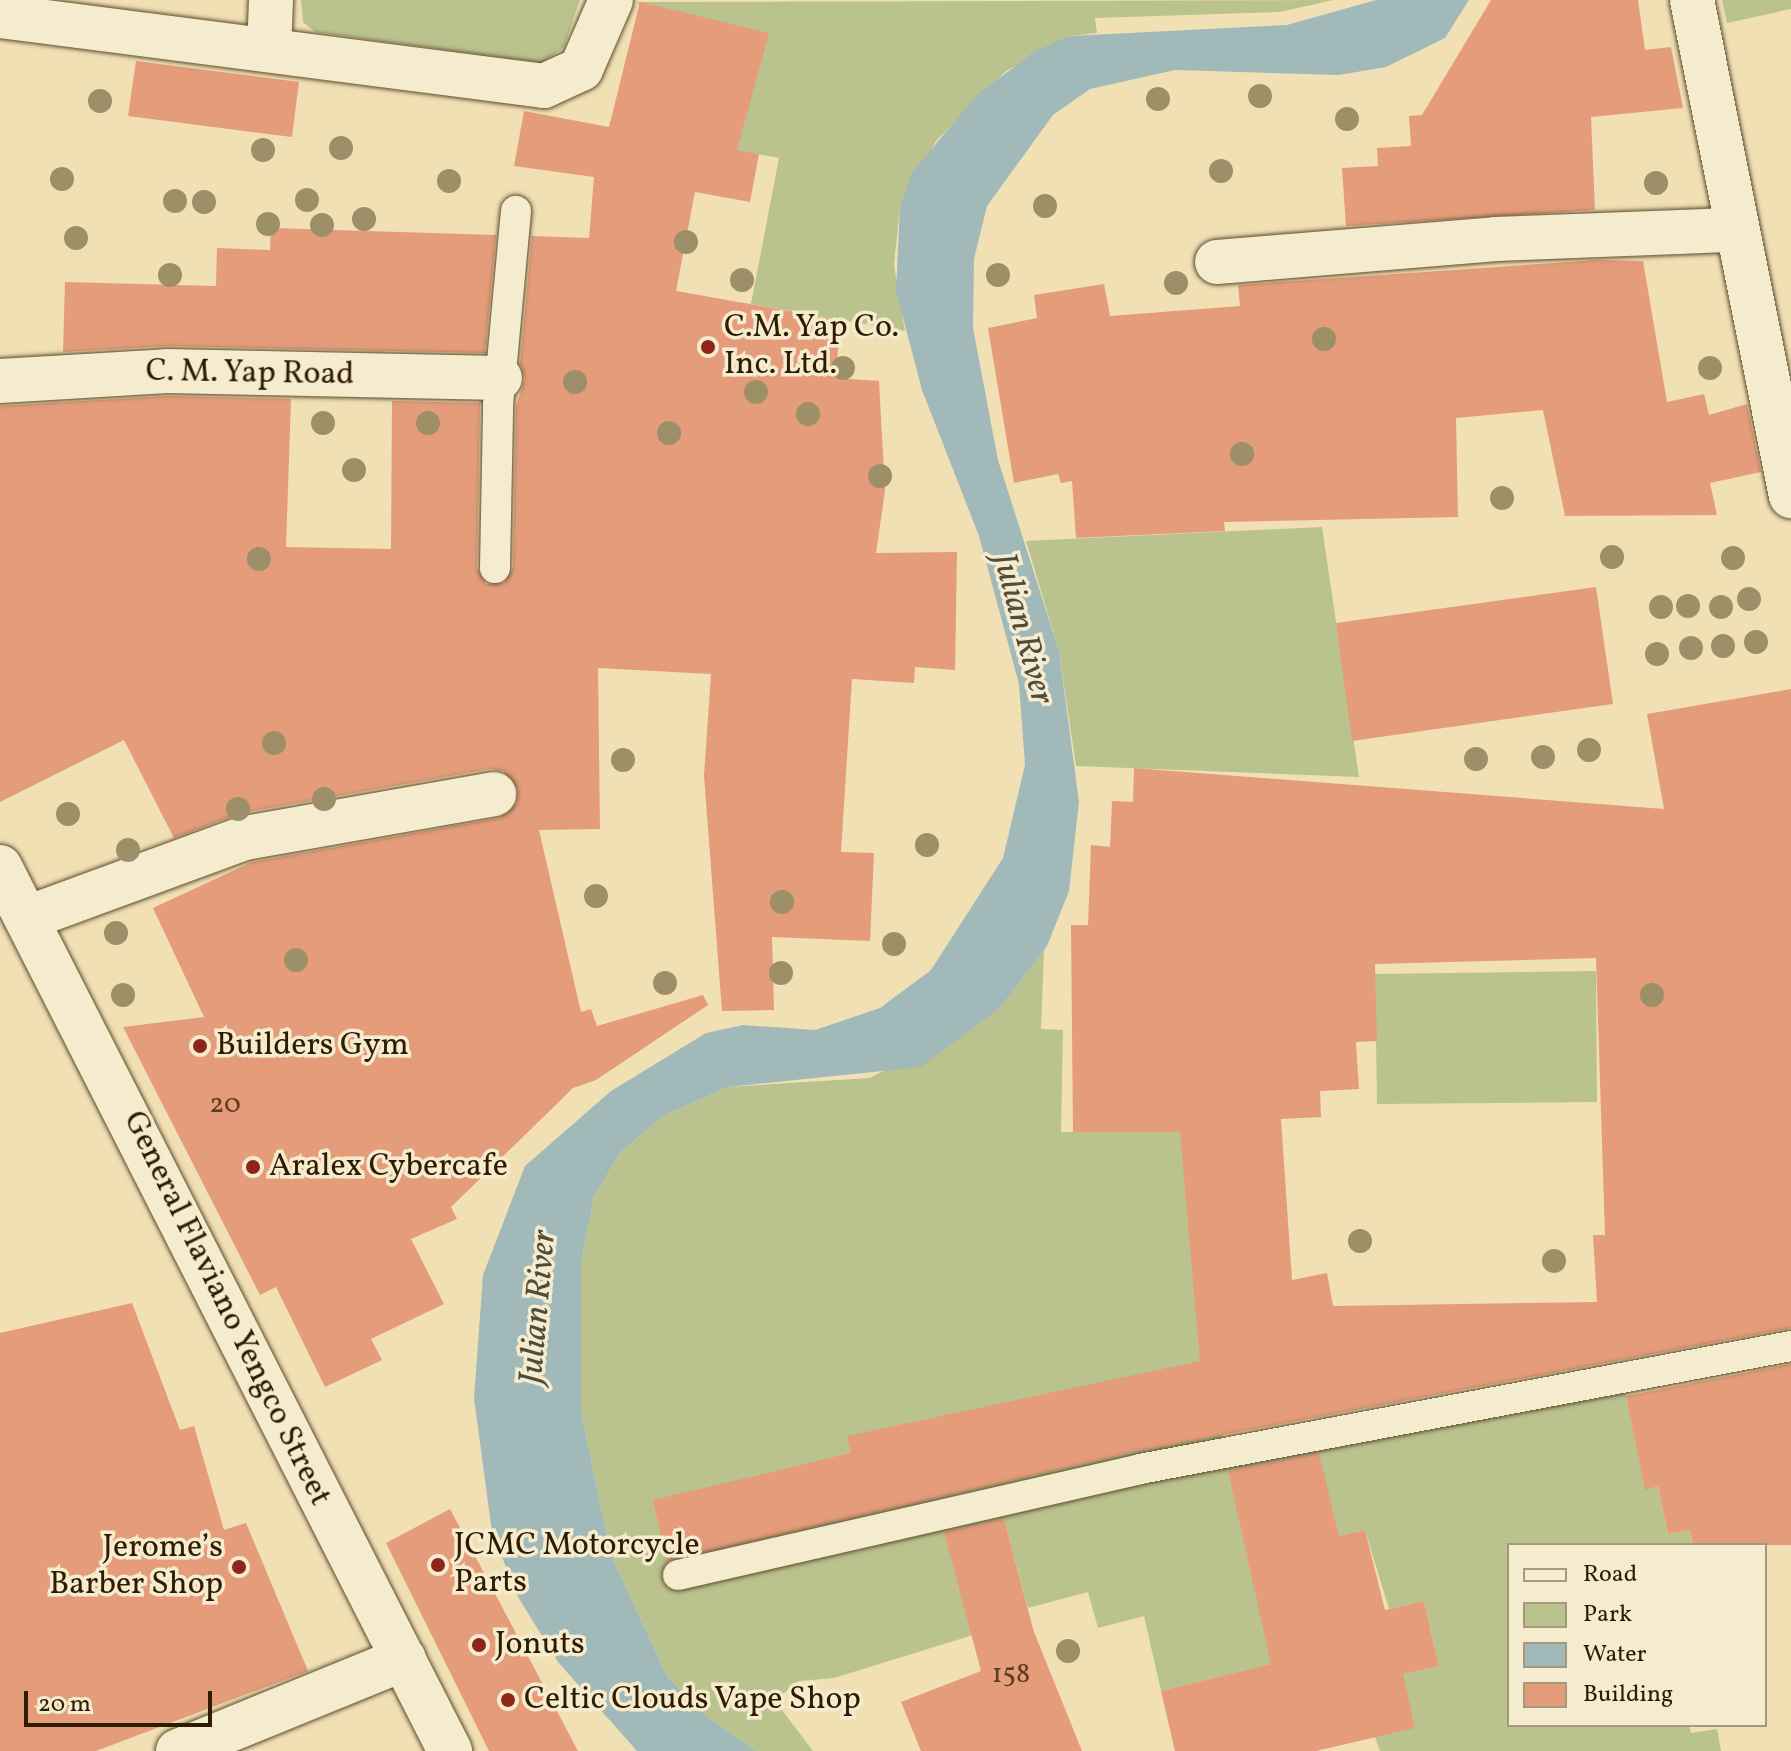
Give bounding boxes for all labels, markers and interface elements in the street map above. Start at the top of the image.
place label: C.M. Yap Co. Inc. Ltd. [724,310,900,385]
marker: C.M. Yap Co. Inc. Ltd. [699,338,717,356]
street label: C. M. Yap Road [145,353,355,395]
water label: Julian River [982,549,1062,709]
place label: Builders Gym [216,1027,409,1065]
marker: Builders Gym [191,1037,209,1055]
house number: 20 [209,1088,241,1122]
street label: General Flaviano Yengco Street [113,1105,339,1513]
place label: Aralex Cybercafe [269,1148,508,1186]
marker: Aralex Cybercafe [244,1158,262,1176]
water label: Julian River [512,1228,566,1386]
place label: JCMC Motorcycle Parts [454,1528,700,1603]
place label: Jerome’s Barber Shop [49,1530,223,1605]
legend [1507,1543,1767,1727]
marker: JCMC Motorcycle Parts [429,1556,447,1574]
marker: Jerome’s Barber Shop [230,1558,248,1576]
text: Road [1583,1558,1637,1592]
text: Park [1583,1598,1632,1632]
place label: Jonuts [495,1626,585,1664]
marker: Jonuts [470,1636,488,1654]
text: Water [1583,1638,1647,1672]
house number: 158 [992,1658,1030,1692]
scale bar [28,1675,216,1725]
text: Building [1583,1678,1673,1712]
place label: Celtic Clouds Vape Shop [524,1681,862,1719]
text: 20 m [38,1688,91,1722]
marker: Celtic Clouds Vape Shop [499,1691,517,1709]

